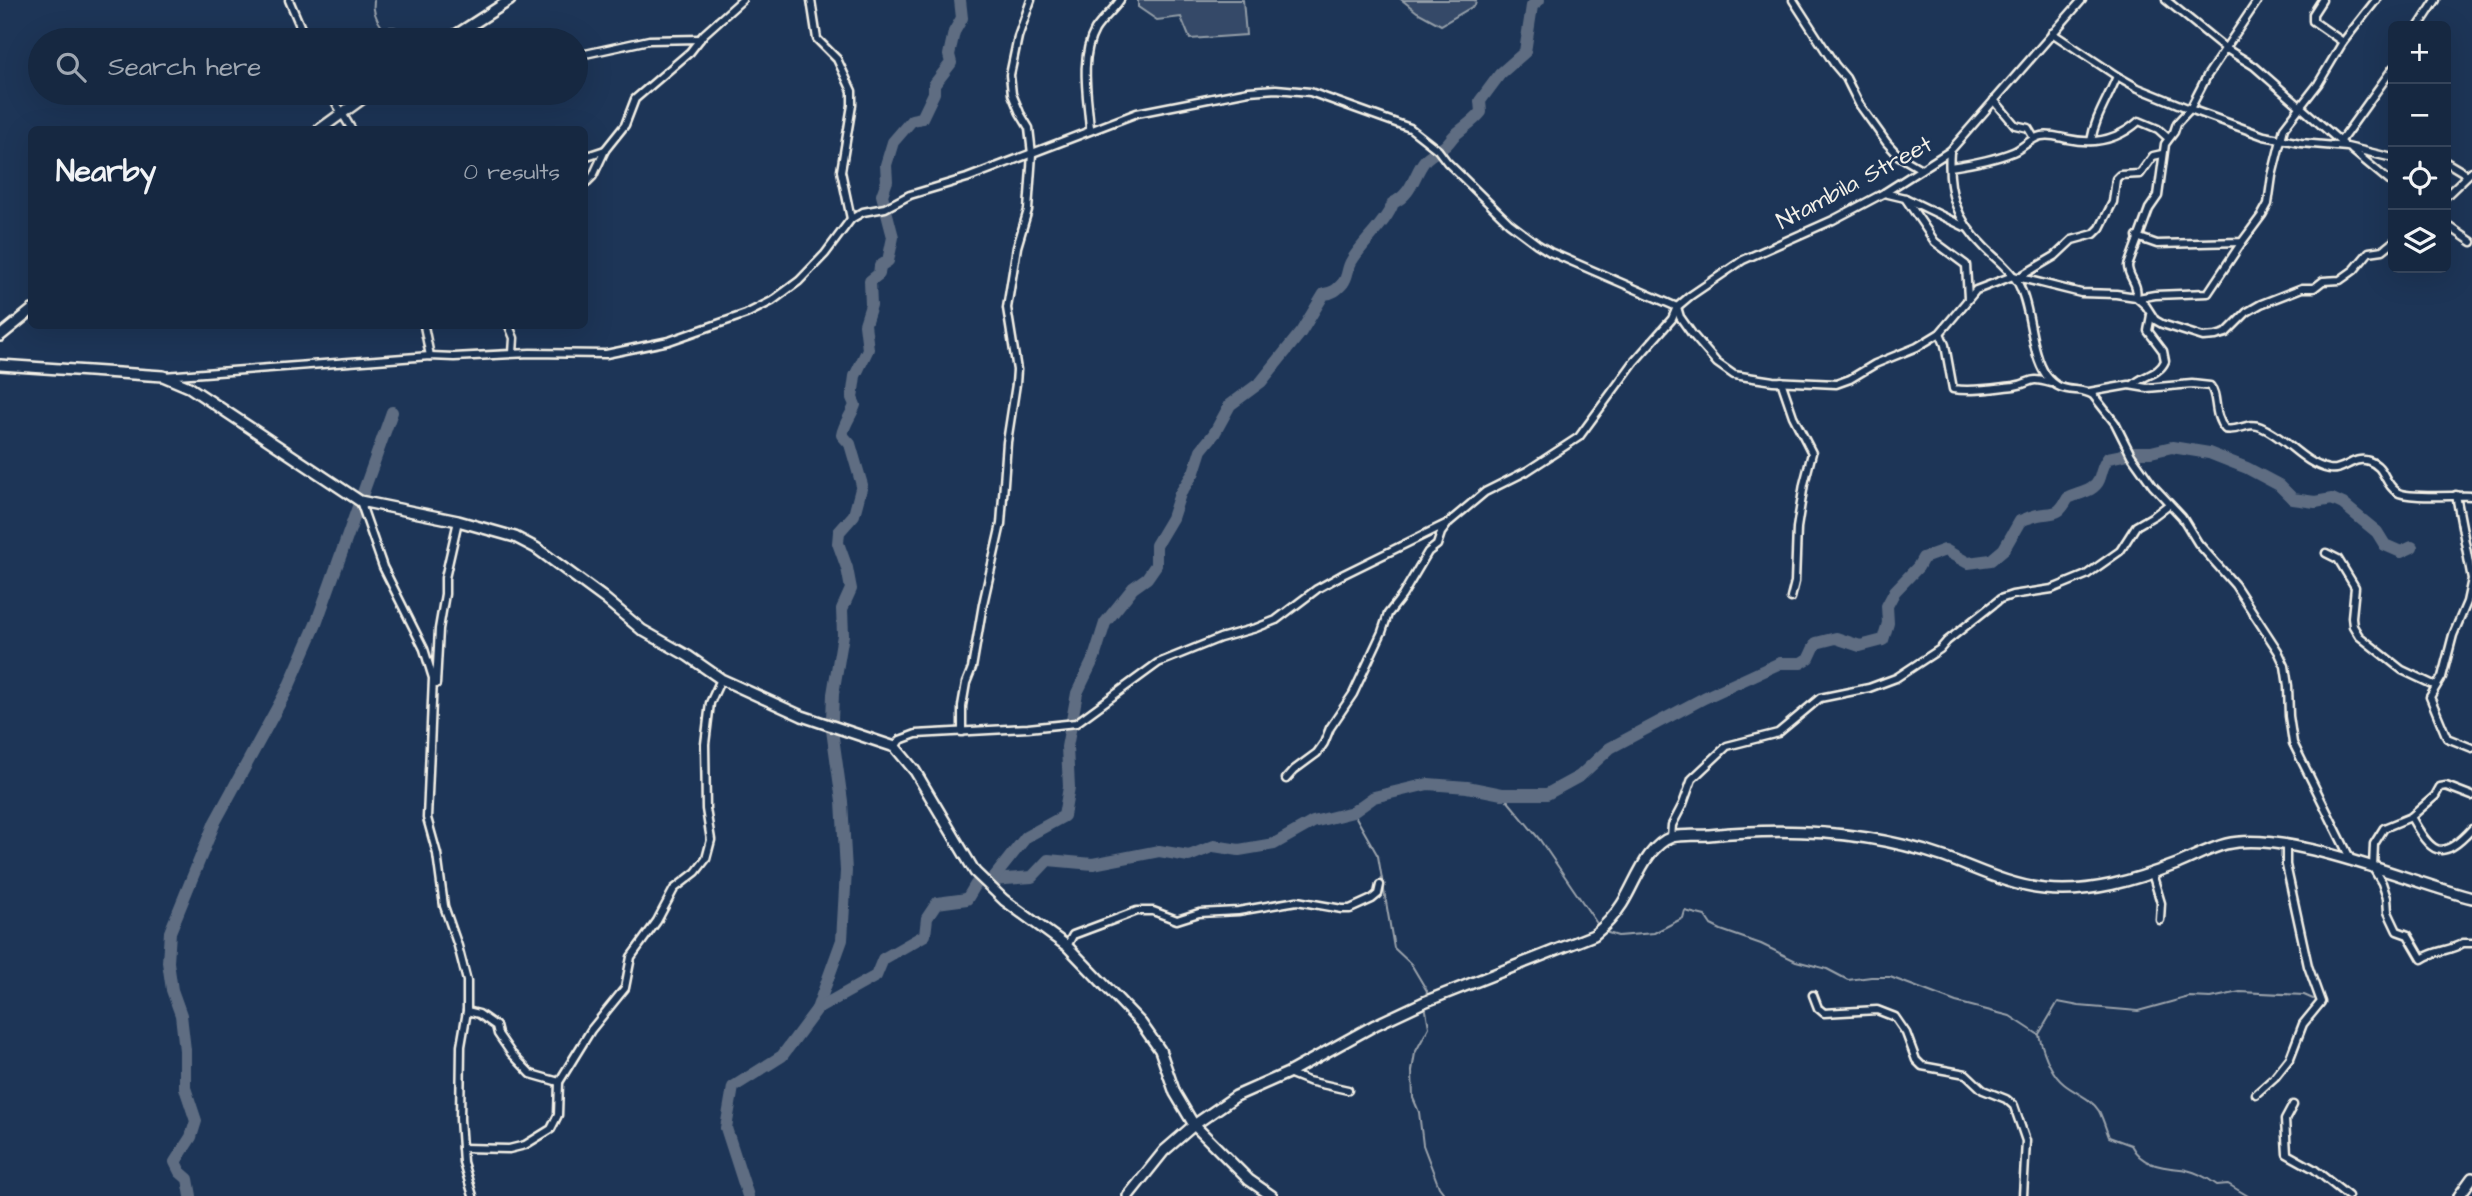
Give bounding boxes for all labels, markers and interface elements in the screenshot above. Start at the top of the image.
map controls [2388,21,2451,273]
button: + [2388,21,2451,84]
search box [28,28,588,105]
icon: search [52,48,90,86]
text: Search here [108,49,261,85]
button: − [2388,84,2451,147]
street label: Ntambila Street [1770,127,1939,238]
button: locate [2388,147,2451,210]
text: Nearby [56,151,156,193]
text: 0 results [463,156,560,188]
button: layers [2388,210,2451,273]

